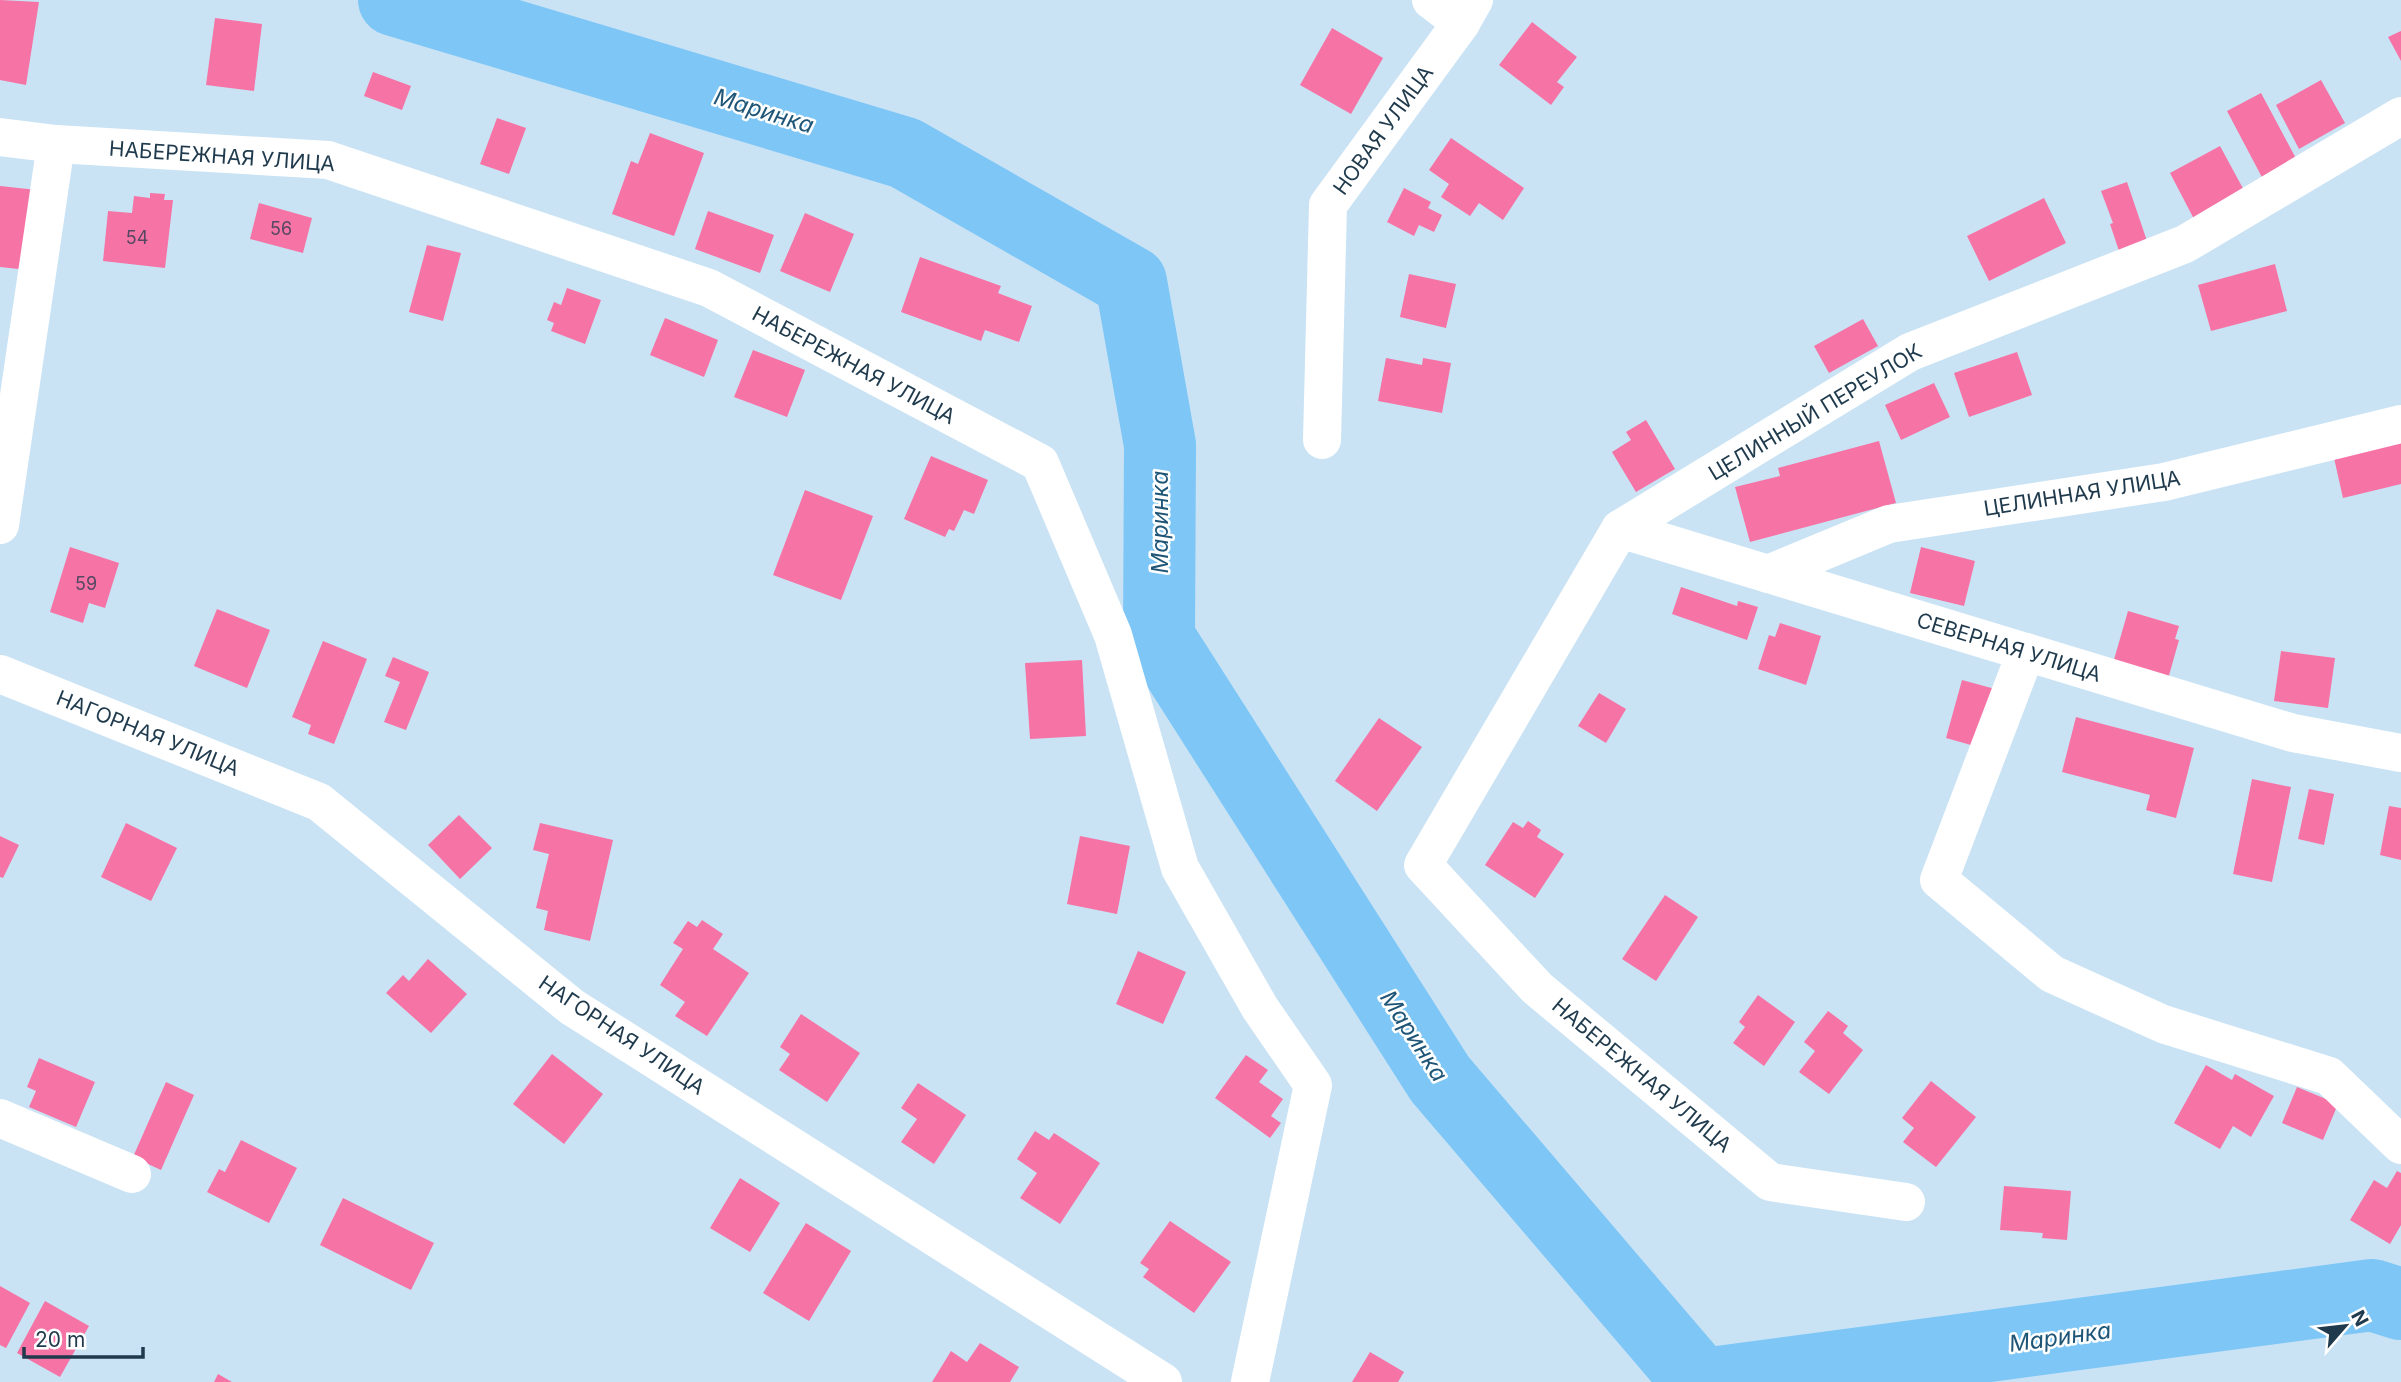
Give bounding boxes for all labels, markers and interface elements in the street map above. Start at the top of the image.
street label: НОВАЯ УЛИЦА [1328,60,1438,200]
water label: Маринка [711,83,817,139]
street label: НАБЕРЕЖНАЯ УЛИЦА [108,136,336,176]
house number: 56 [270,218,292,239]
house number: 54 [126,227,148,248]
street label: НАБЕРЕЖНАЯ УЛИЦА [748,301,960,429]
street label: ЦЕЛИННЫЙ ПЕРЕУЛОК [1703,338,1926,486]
street label: ЦЕЛИННАЯ УЛИЦА [1982,465,2182,521]
water label: Маринка [1146,471,1174,573]
house number: 59 [75,573,97,594]
street label: СЕВЕРНАЯ УЛИЦА [1914,607,2104,687]
street label: НАГОРНАЯ УЛИЦА [53,685,243,781]
street label: НАГОРНАЯ УЛИЦА [534,970,710,1100]
water label: Маринка [1374,985,1454,1087]
street label: НАБЕРЕЖНАЯ УЛИЦА [1547,993,1737,1157]
north arrow [2310,1291,2380,1361]
text: N [2346,1306,2373,1330]
scale bar [24,1316,144,1360]
water label: Маринка [2007,1316,2113,1358]
text: 20 m [35,1327,85,1352]

